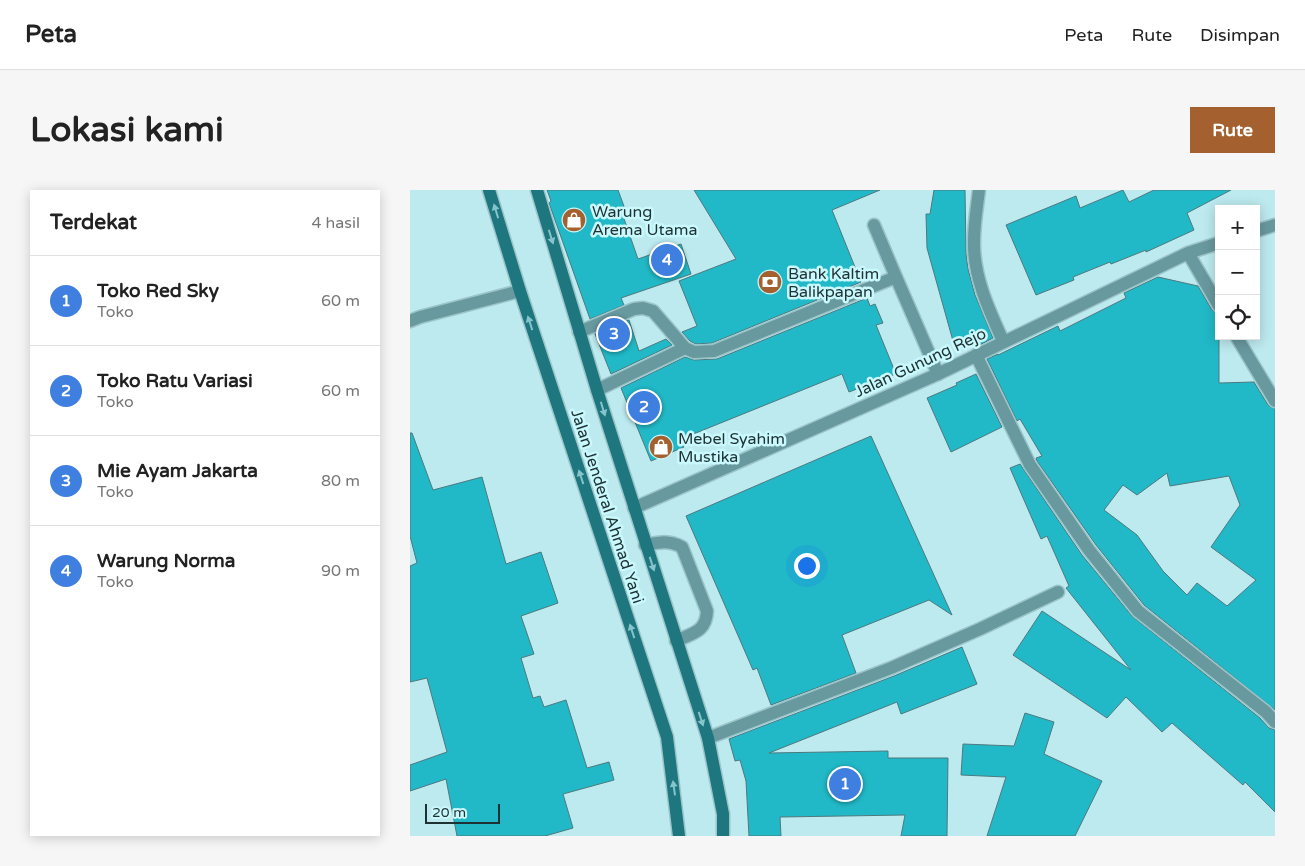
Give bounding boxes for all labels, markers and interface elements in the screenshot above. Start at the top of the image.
text: Peta [25,20,77,49]
text: Peta [1064,24,1103,46]
text: Rute [1131,24,1172,46]
text: Disimpan [1200,24,1280,46]
button: Rute [1190,107,1275,153]
text: Lokasi kami [30,109,224,151]
place label: Warung Arema Utama [592,202,697,240]
one-way arrow [491,203,499,218]
map controls [1215,205,1260,340]
button: + [1215,205,1260,250]
shop icon: Warung Arema Utama [561,207,587,233]
text: Terdekat [50,210,137,235]
text: 4 hasil [311,213,360,233]
one-way arrow [547,229,555,244]
pin: 4 [651,241,683,279]
button: − [1215,250,1260,295]
place label: Bank Kaltim Balikpapan [788,264,879,302]
bank icon: Bank Kaltim Balikpapan [757,269,783,295]
text: Toko Red Sky [97,280,219,302]
text: 1 [61,291,71,311]
text: 60 m [321,291,360,311]
button: locate [1215,295,1260,340]
text: Toko [97,302,134,322]
one-way arrow [526,315,534,330]
pin: 3 [598,315,630,353]
street label: Jalan Gunung Rejo [851,324,989,402]
text: Toko Ratu Variasi [97,370,253,392]
text: 2 [61,381,71,401]
text: 60 m [321,381,360,401]
pin: 2 [628,388,660,426]
text: Toko [97,392,134,412]
one-way arrow [599,402,607,417]
street label: Jalan Jenderal Ahmad Yani [566,407,648,606]
place label: Mebel Syahim Mustika [678,429,785,467]
shop icon: Mebel Syahim Mustika [648,434,674,460]
text: Mie Ayam Jakarta [97,460,258,482]
one-way arrow [577,469,585,484]
text: 3 [61,471,71,491]
text: 80 m [321,471,360,491]
text: Toko [97,482,134,502]
text: Warung Norma [97,550,235,572]
your location [794,553,820,579]
one-way arrow [648,557,656,572]
text: 4 [61,561,71,581]
text: 90 m [321,561,360,581]
text: Toko [97,572,134,592]
one-way arrow [628,623,636,638]
one-way arrow [698,711,706,726]
pin: 1 [829,765,861,803]
one-way arrow [670,779,678,795]
scale bar [425,801,500,824]
text: 20 m [432,804,466,821]

